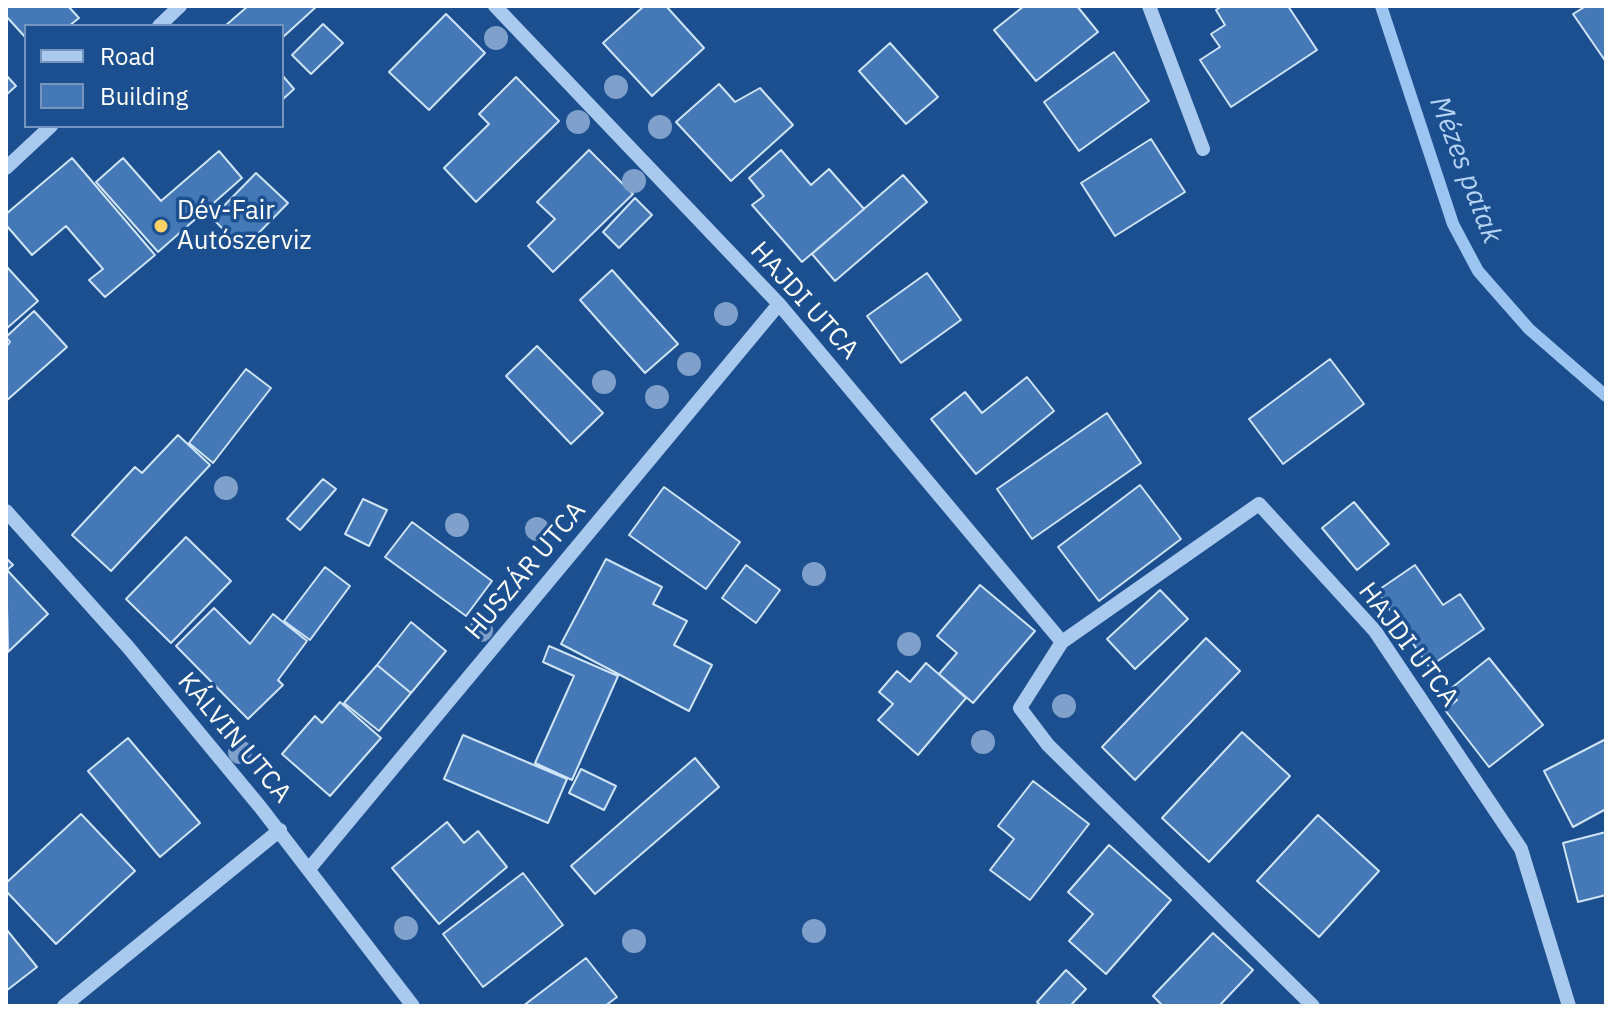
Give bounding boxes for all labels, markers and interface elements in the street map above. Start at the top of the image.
legend [24,24,284,128]
text: Road [100,40,155,72]
text: Building [100,80,188,112]
water label: Mézes patak [1422,92,1508,248]
place label: Dév-Fair Autószerviz [177,195,312,256]
marker: Dév-Fair Autószerviz [152,217,170,235]
street label: HAJDI UTCA [743,236,865,366]
street label: HUSZÁR UTCA [459,496,593,646]
street label: HAJDI UTCA [1351,577,1465,713]
street label: KÁLVIN UTCA [171,667,297,809]

